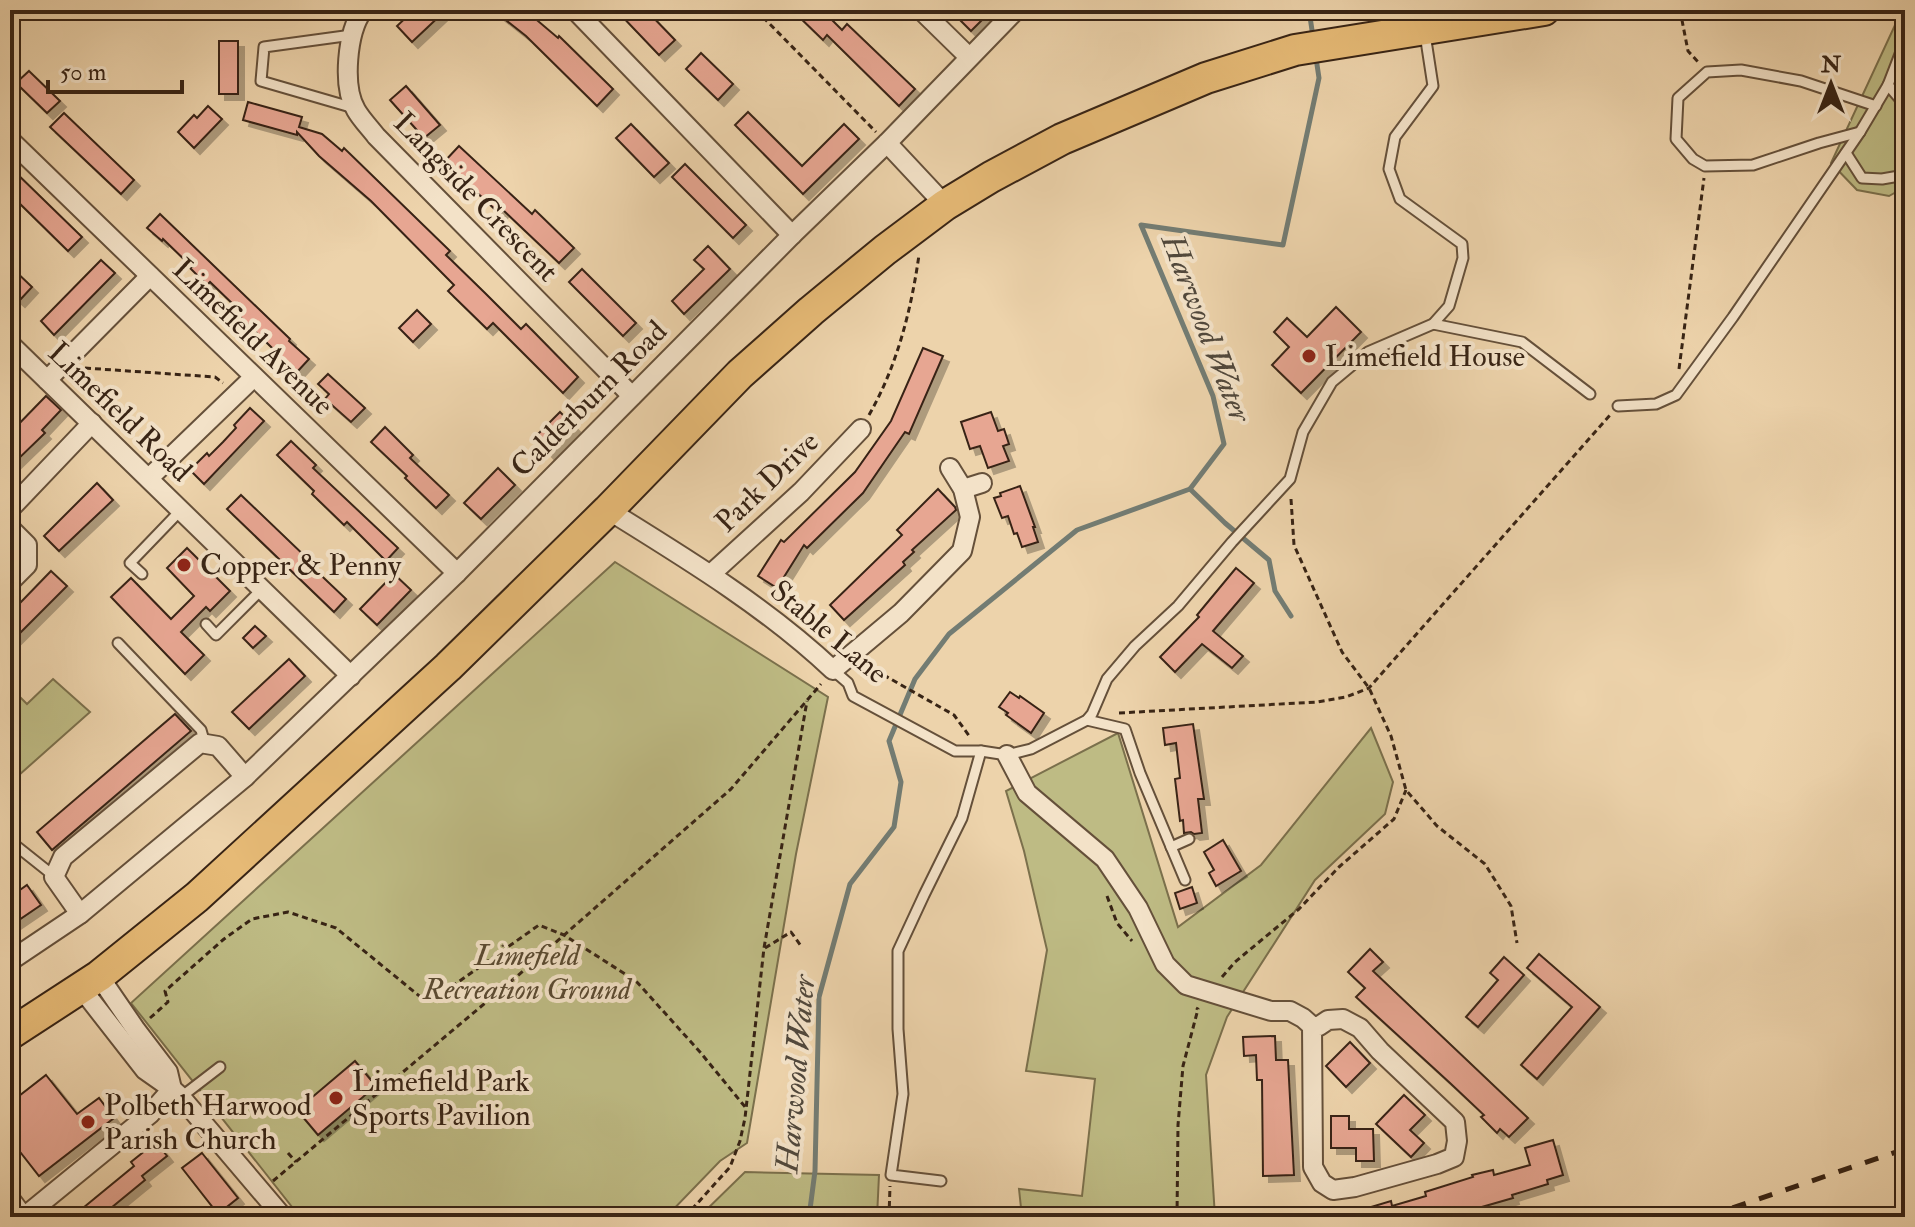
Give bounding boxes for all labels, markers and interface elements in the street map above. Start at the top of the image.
scale bar [48,44,182,94]
north arrow [1791,44,1871,124]
text: N [1820,51,1841,79]
text: 50 m [60,57,107,88]
street label: Langside Crescent [386,105,566,290]
water label: Harwood Water [1151,226,1261,430]
street label: Limefield Avenue [165,251,341,423]
street label: Calderburn Road [503,313,675,485]
street label: Limefield Road [40,334,200,490]
place label: Limefield House [1325,338,1525,375]
marker: Limefield House [1300,347,1318,365]
street label: Park Drive [708,424,826,540]
place label: Copper & Penny [200,547,402,584]
marker: Copper & Penny [175,556,193,574]
street label: Stable Lane [763,572,895,692]
park label: Limefield Recreation Ground [422,937,633,1008]
water label: Harwood Water [767,971,825,1176]
place label: Limefield Park Sports Pavilion [352,1063,531,1134]
place label: Polbeth Harwood Parish Church [104,1087,312,1158]
marker: Limefield Park Sports Pavilion [327,1089,345,1107]
marker: Polbeth Harwood Parish Church [79,1113,97,1131]

